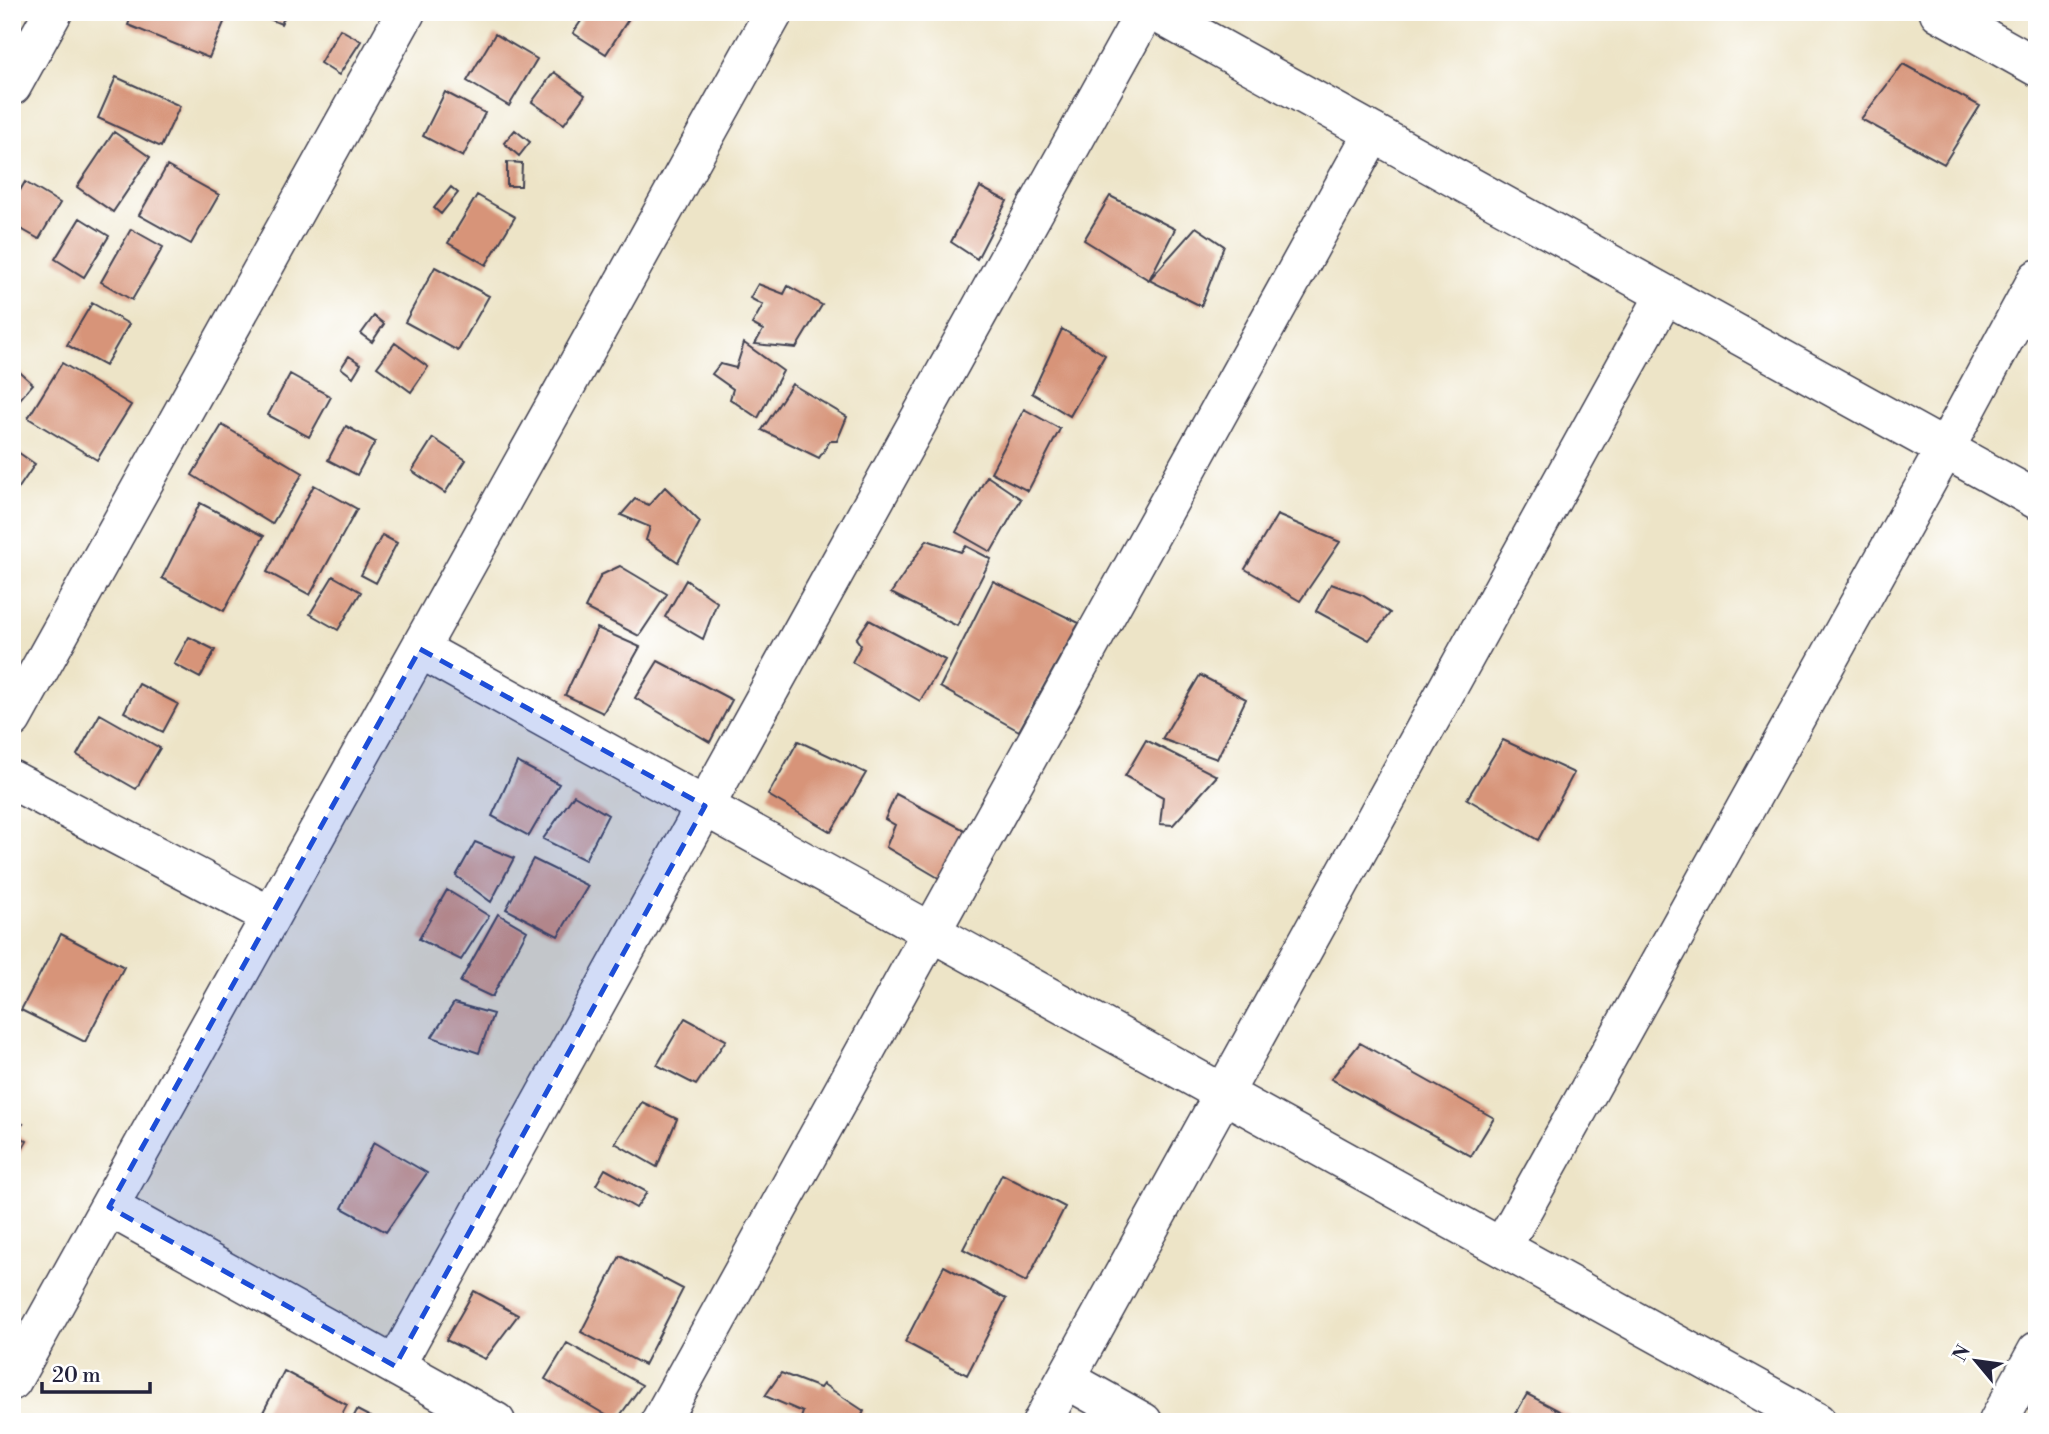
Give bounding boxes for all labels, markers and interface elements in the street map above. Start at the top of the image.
north arrow [1940,1326,2010,1396]
text: N [1948,1341,1976,1366]
scale bar [42,1350,150,1394]
text: 20 m [52,1363,101,1389]

